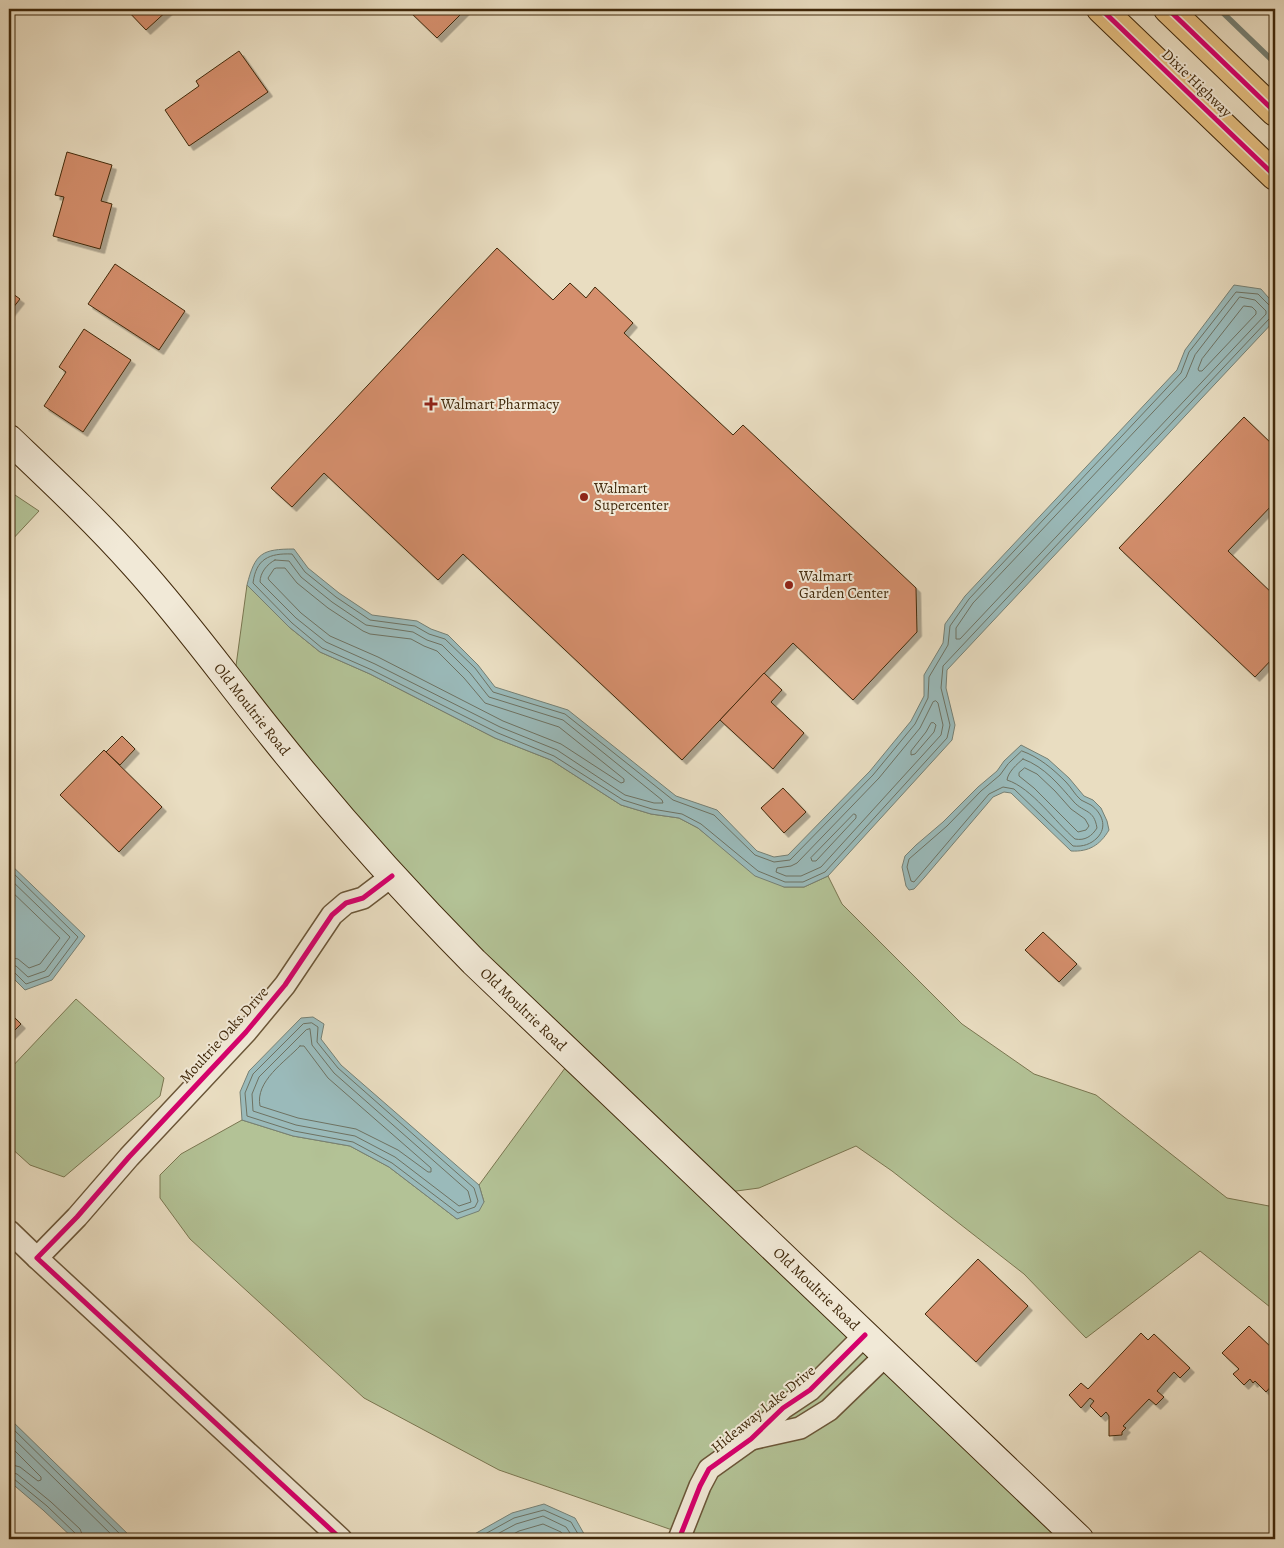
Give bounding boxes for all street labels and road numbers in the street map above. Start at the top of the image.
street label: Dixie Highway [1158,44,1237,122]
street label: Old Moultrie Road [209,659,295,760]
street label: Old Moultrie Road [476,963,572,1056]
street label: Moultrie Oaks Drive [175,982,273,1088]
street label: Old Moultrie Road [769,1243,865,1336]
street label: Hideaway Lake Drive [707,1361,820,1457]

